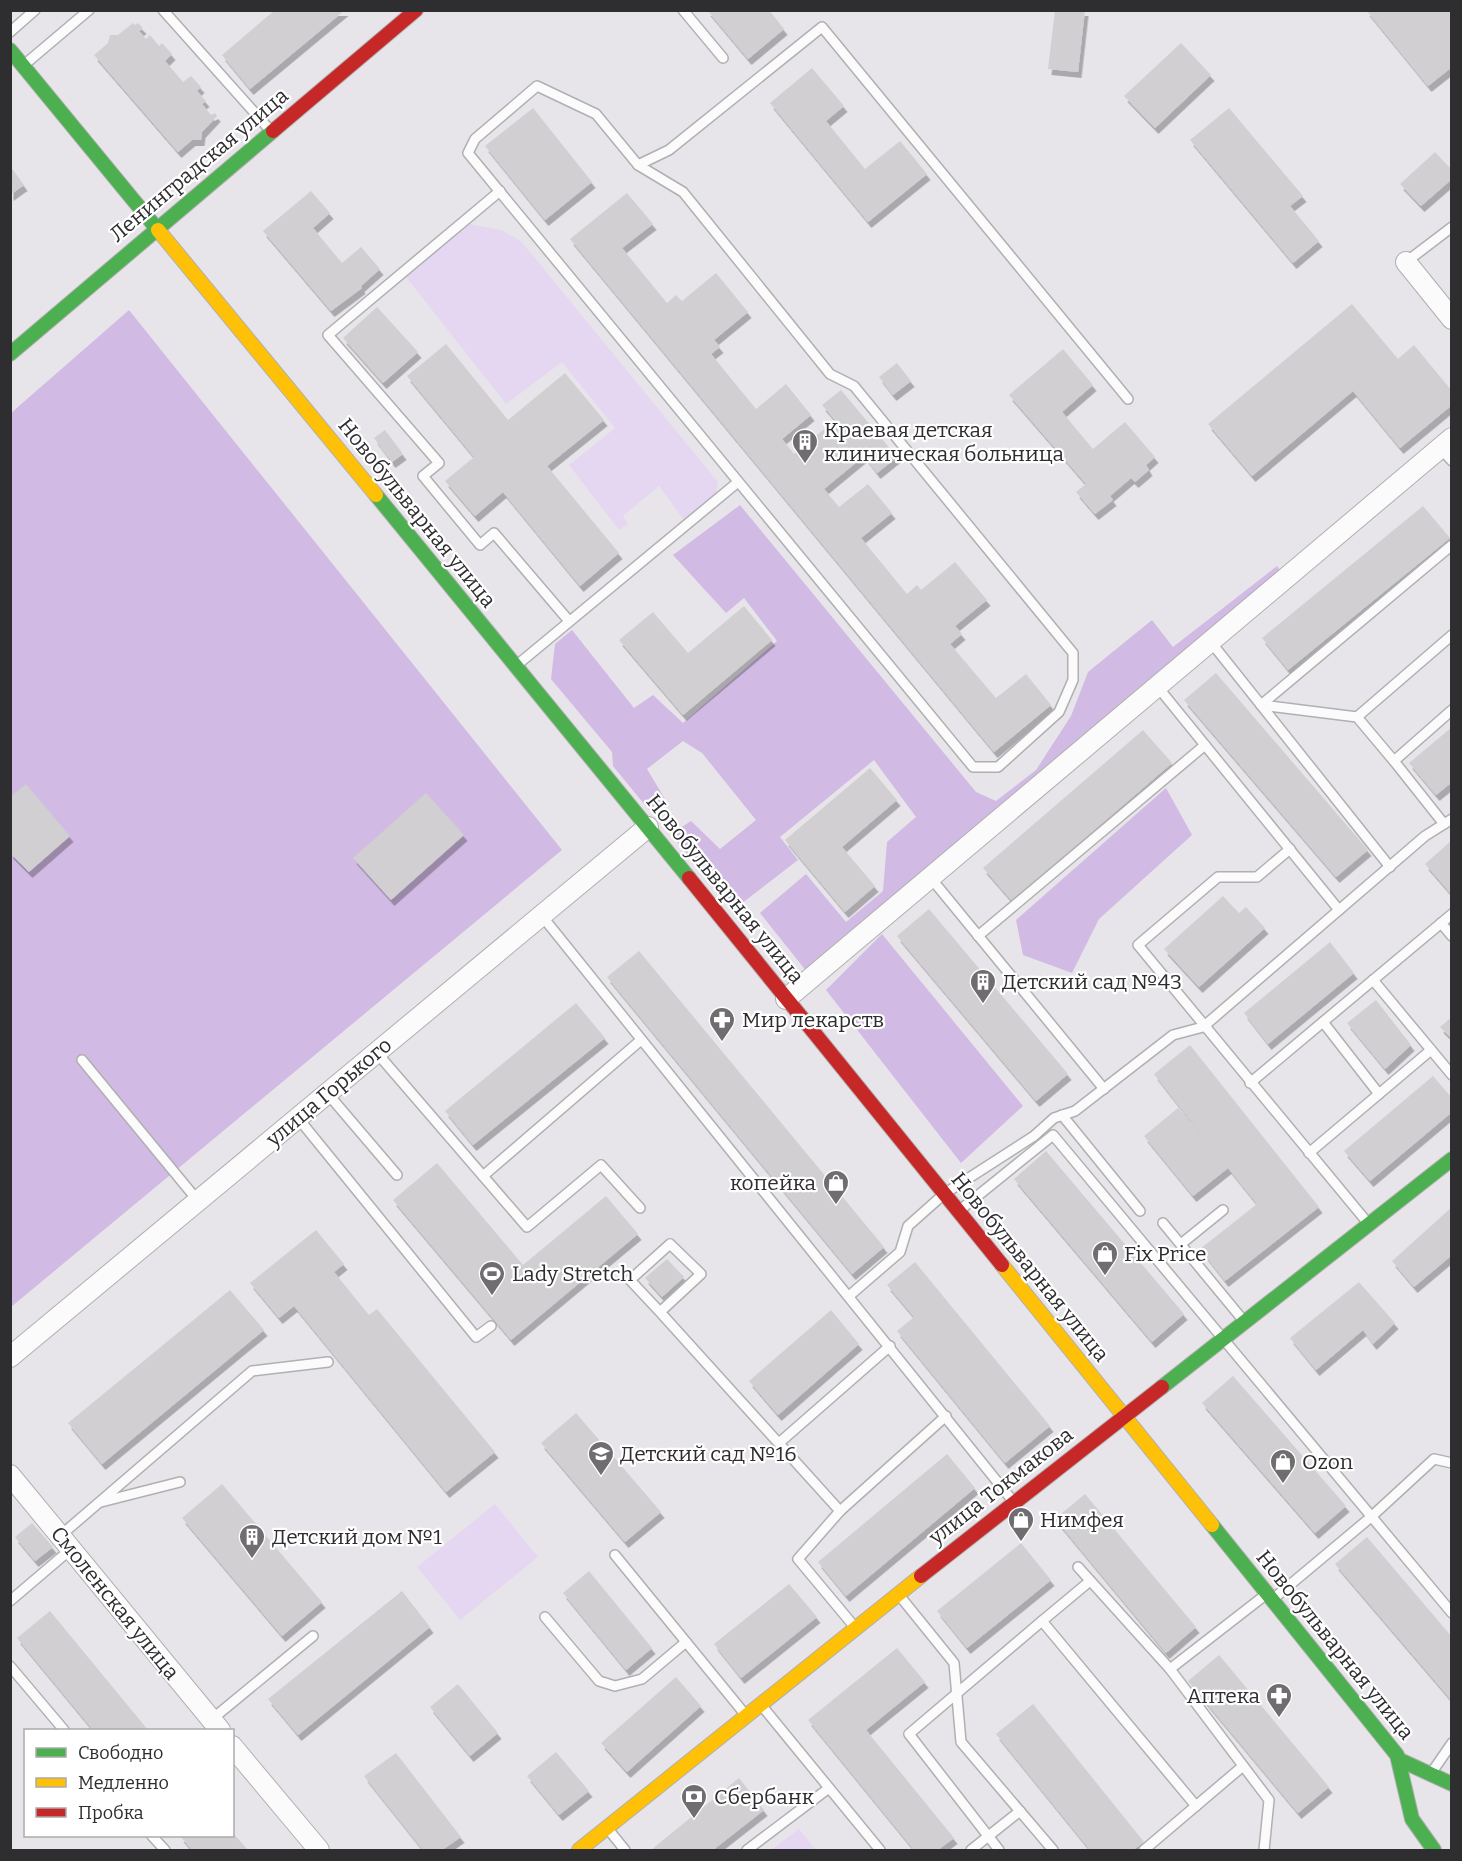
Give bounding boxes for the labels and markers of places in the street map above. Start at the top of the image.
place label: Краевая детская клиническая больница [824,417,1065,467]
building icon: Краевая детская клиническая больница [790,427,820,465]
building icon: Детский сад №43 [968,967,998,1005]
place label: Детский сад №43 [1002,969,1182,995]
pharmacy icon: Мир лекарств [707,1005,737,1043]
place label: Мир лекарств [742,1007,884,1033]
shop icon: копейка [821,1168,851,1206]
place label: копейка [730,1170,816,1196]
shop icon: Fix Price [1090,1239,1120,1277]
place label: Fix Price [1124,1241,1207,1267]
sports icon: Lady Stretch [477,1259,507,1297]
place label: Lady Stretch [512,1261,633,1287]
school or university icon: Детский сад №16 [586,1439,616,1477]
place label: Детский сад №16 [620,1441,797,1467]
shop icon: Ozon [1268,1447,1298,1485]
place label: Ozon [1302,1449,1353,1475]
shop icon: Нимфея [1006,1505,1036,1543]
place label: Нимфея [1040,1507,1124,1533]
building icon: Детский дом №1 [237,1522,267,1560]
place label: Детский дом №1 [272,1524,442,1550]
pharmacy icon: Аптека [1264,1681,1294,1719]
place label: Аптека [1187,1683,1260,1709]
bank icon: Сбербанк [679,1782,709,1820]
place label: Сбербанк [714,1784,815,1810]

